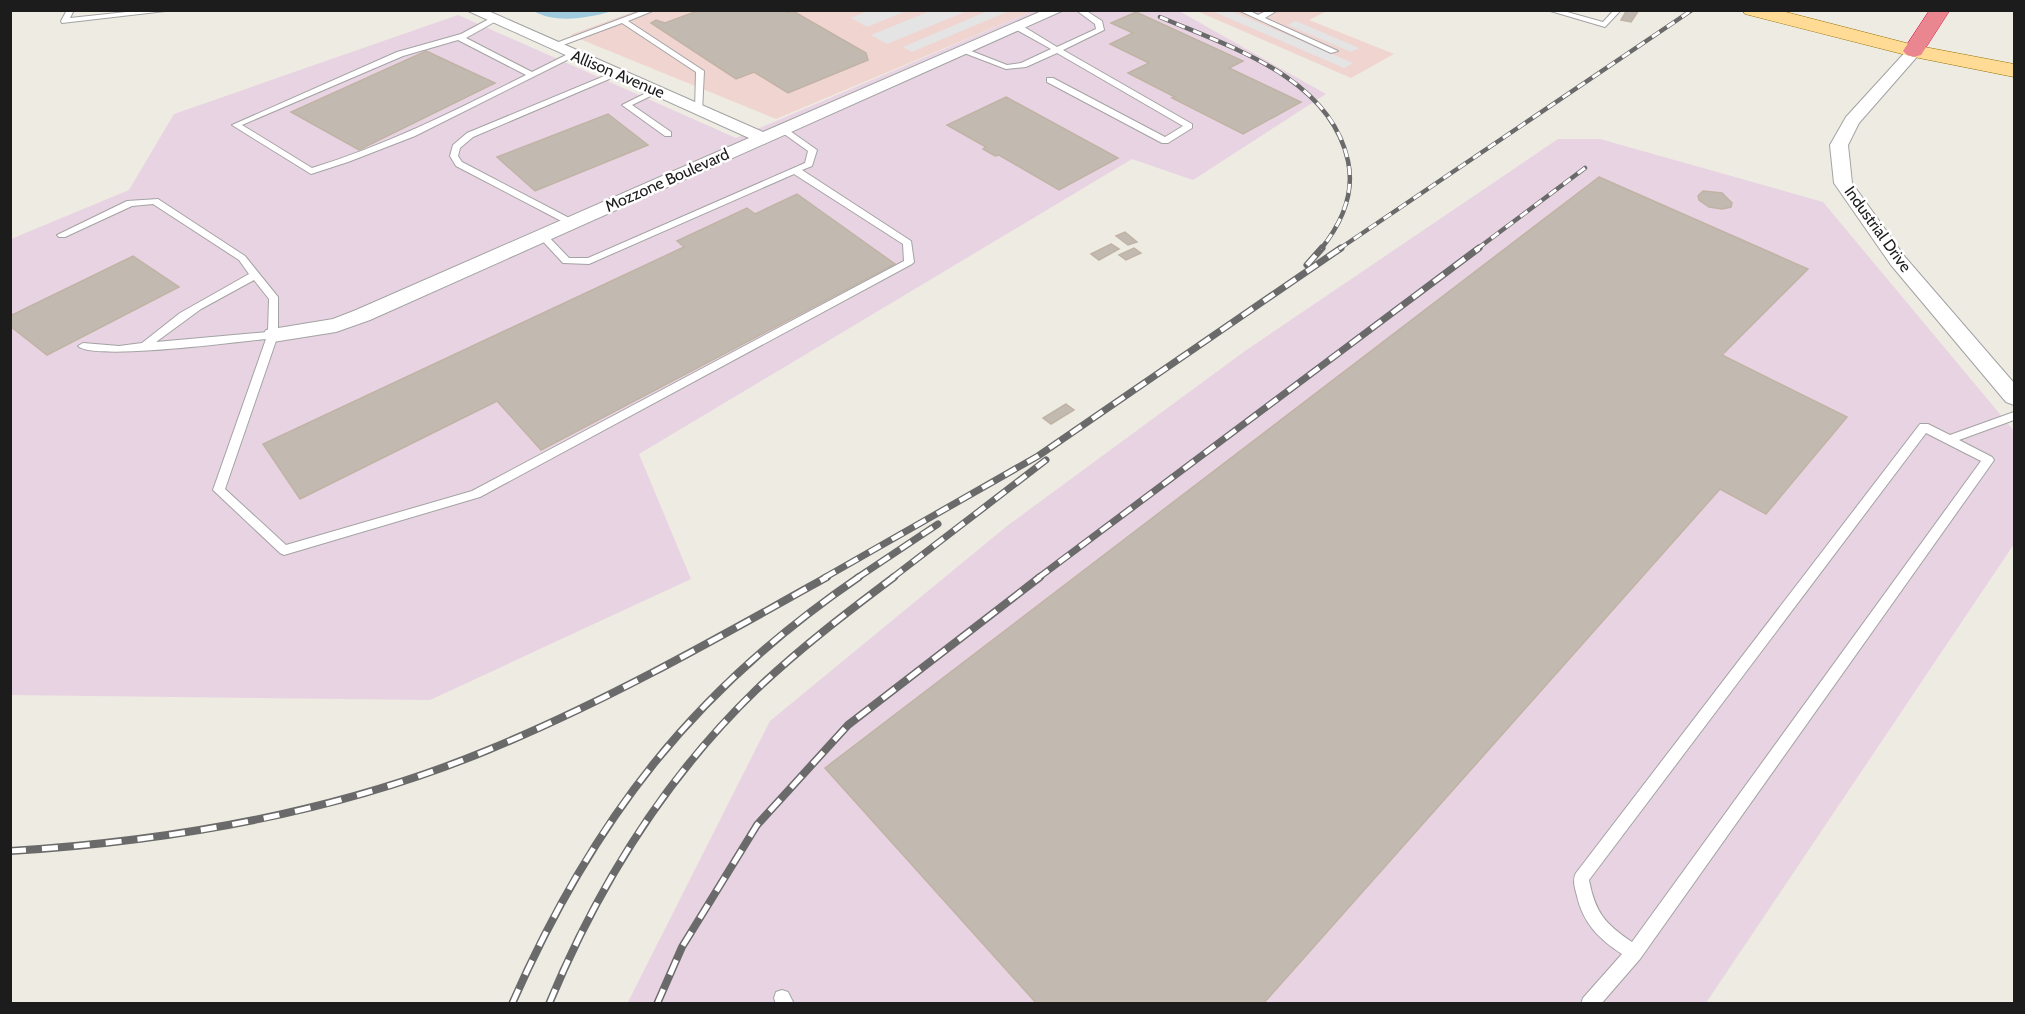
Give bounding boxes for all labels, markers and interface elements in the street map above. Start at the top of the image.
street label: Allison Avenue [569,46,667,102]
street label: Mozzone Boulevard [602,144,732,216]
street label: Industrial Drive [1840,182,1916,276]

